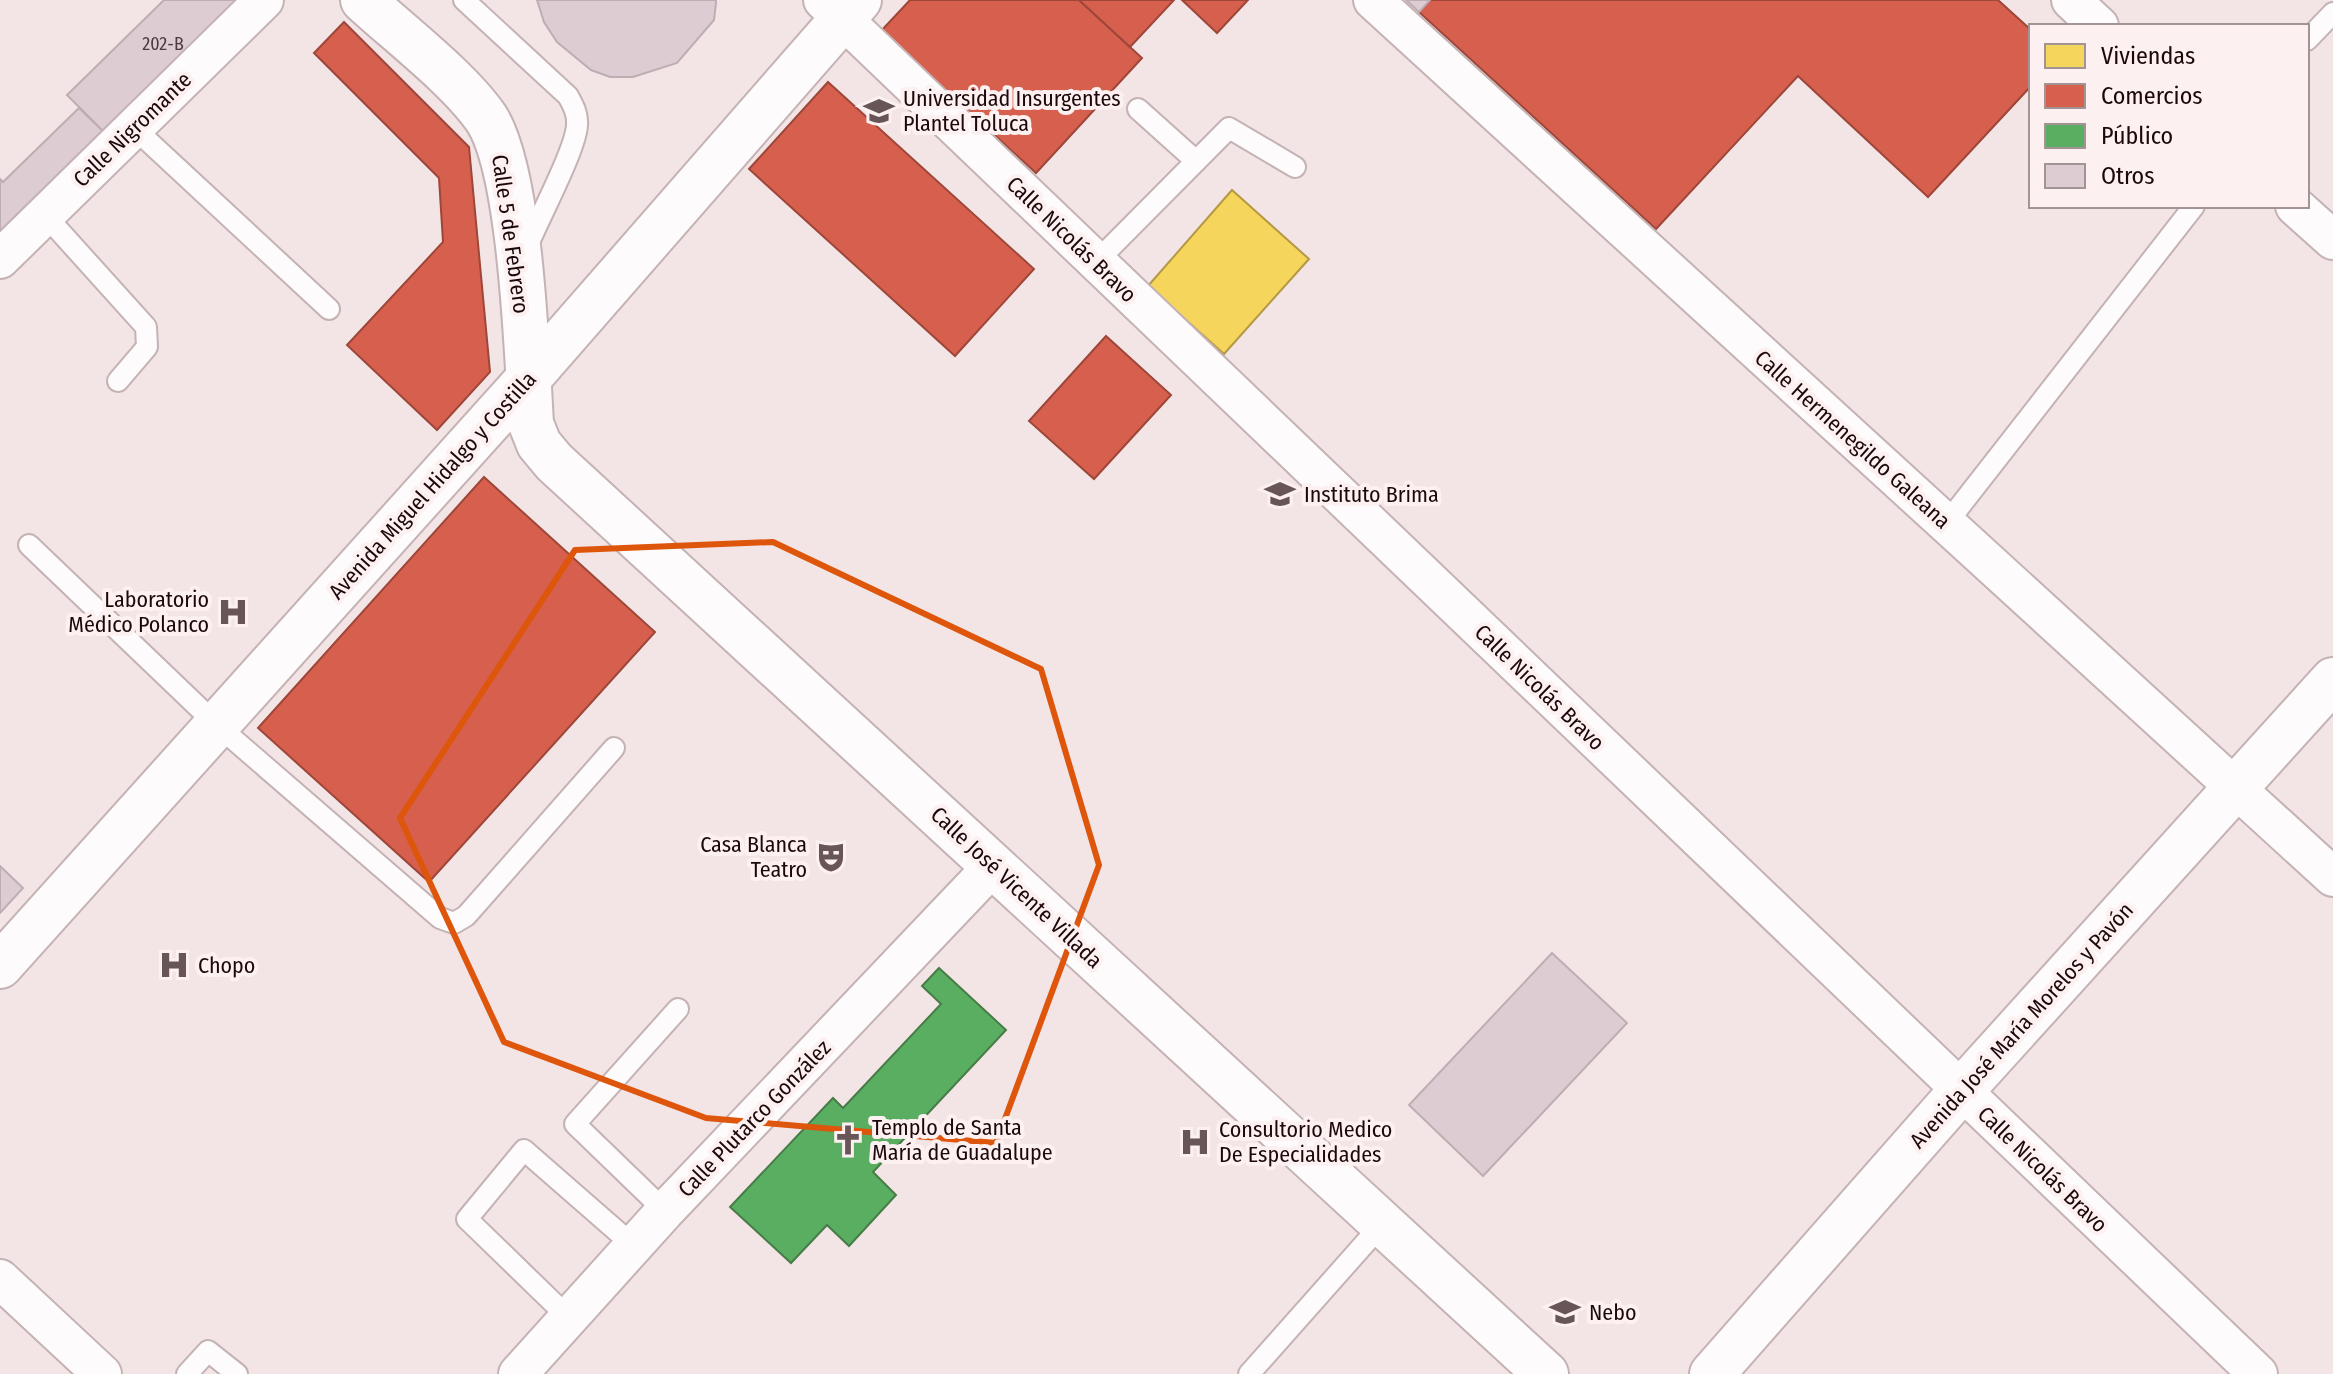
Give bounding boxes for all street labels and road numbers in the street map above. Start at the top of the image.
street label: Calle Nigromante [68,66,197,193]
street label: Calle 5 de Febrero [486,153,535,315]
street label: Calle Nicolás Bravo [1001,171,1142,308]
street label: Calle Hermenegildo Galeana [1749,344,1956,534]
street label: Avenida Miguel Hidalgo y Costilla [323,366,542,605]
street label: Calle Nicolás Bravo [1469,619,1610,756]
street label: Calle José Vicente Villada [925,801,1108,974]
street label: Avenida José María Morelos y Pavón [1904,897,2139,1154]
street label: Calle Plutarco González [672,1034,837,1203]
street label: Calle Nicolás Bravo [1972,1101,2113,1238]

